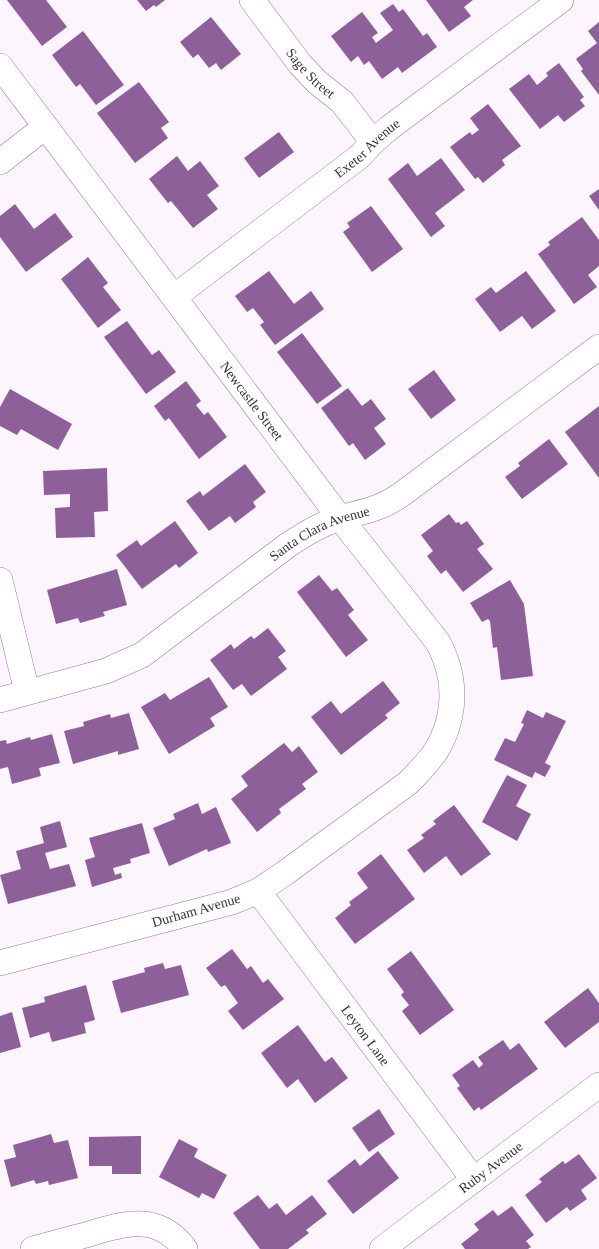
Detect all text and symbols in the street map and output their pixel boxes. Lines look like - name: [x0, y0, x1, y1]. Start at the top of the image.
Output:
- street label: Sage Street: [283, 46, 338, 101]
- street label: Exeter Avenue: [332, 116, 403, 181]
- street label: Newcastle Street: [217, 359, 286, 444]
- street label: Santa Clara Avenue: [267, 503, 371, 564]
- street label: Durham Avenue: [150, 891, 242, 930]
- street label: Leyton Lane: [338, 1002, 393, 1068]
- street label: Ruby Avenue: [456, 1139, 525, 1196]

